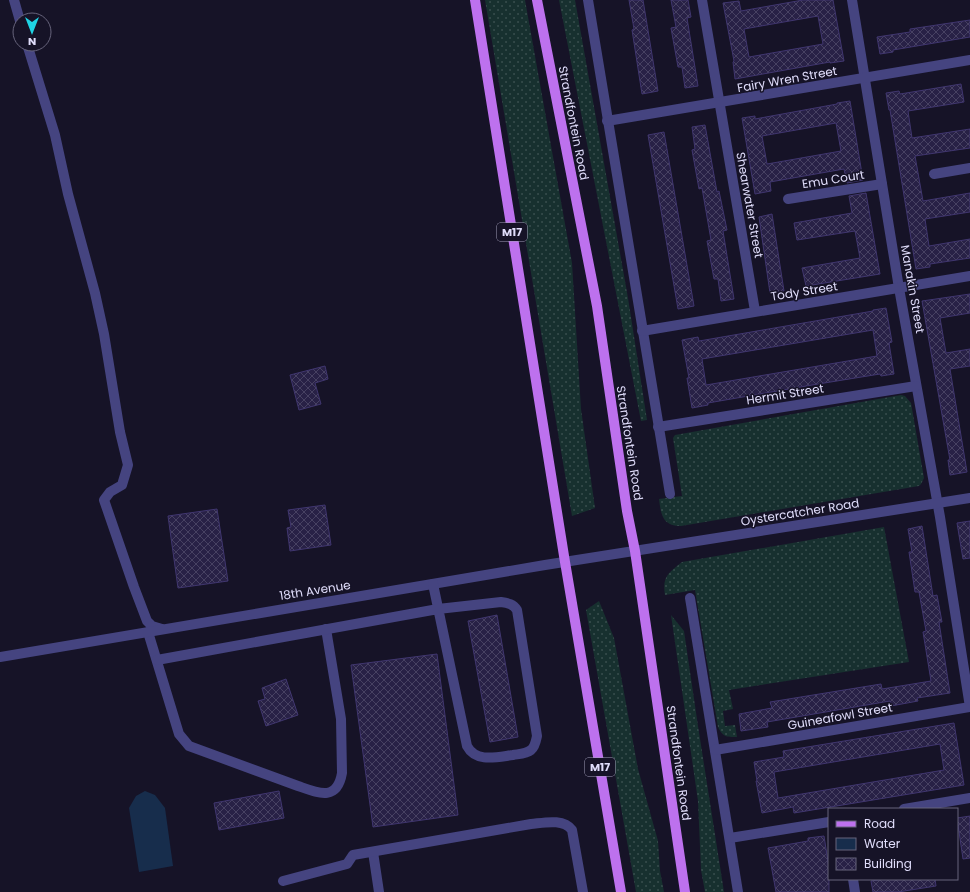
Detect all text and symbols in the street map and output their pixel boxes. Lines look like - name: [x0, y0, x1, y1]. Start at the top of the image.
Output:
- north arrow: [12, 12, 52, 52]
- text: N: [28, 34, 36, 50]
- street label: Fairy Wren Street: [736, 62, 838, 96]
- street label: Strandfontein Road: [555, 64, 593, 182]
- street label: Shearwater Street: [732, 151, 768, 259]
- street label: Emu Court: [801, 166, 865, 192]
- road number: M17: [497, 223, 527, 241]
- street label: Manakin Street: [897, 244, 929, 334]
- street label: Tody Street: [769, 277, 839, 305]
- street label: Hermit Street: [745, 379, 825, 409]
- street label: Strandfontein Road: [613, 384, 647, 502]
- street label: Oystercatcher Road: [740, 494, 860, 530]
- street label: 18th Avenue: [278, 576, 352, 604]
- street label: Guineafowl Street: [786, 698, 894, 734]
- street label: Strandfontein Road: [663, 704, 695, 822]
- road number: M17: [585, 758, 615, 776]
- legend: [828, 808, 958, 880]
- text: Road: [864, 815, 895, 832]
- text: Water: [864, 835, 901, 852]
- text: Building: [864, 855, 912, 872]

